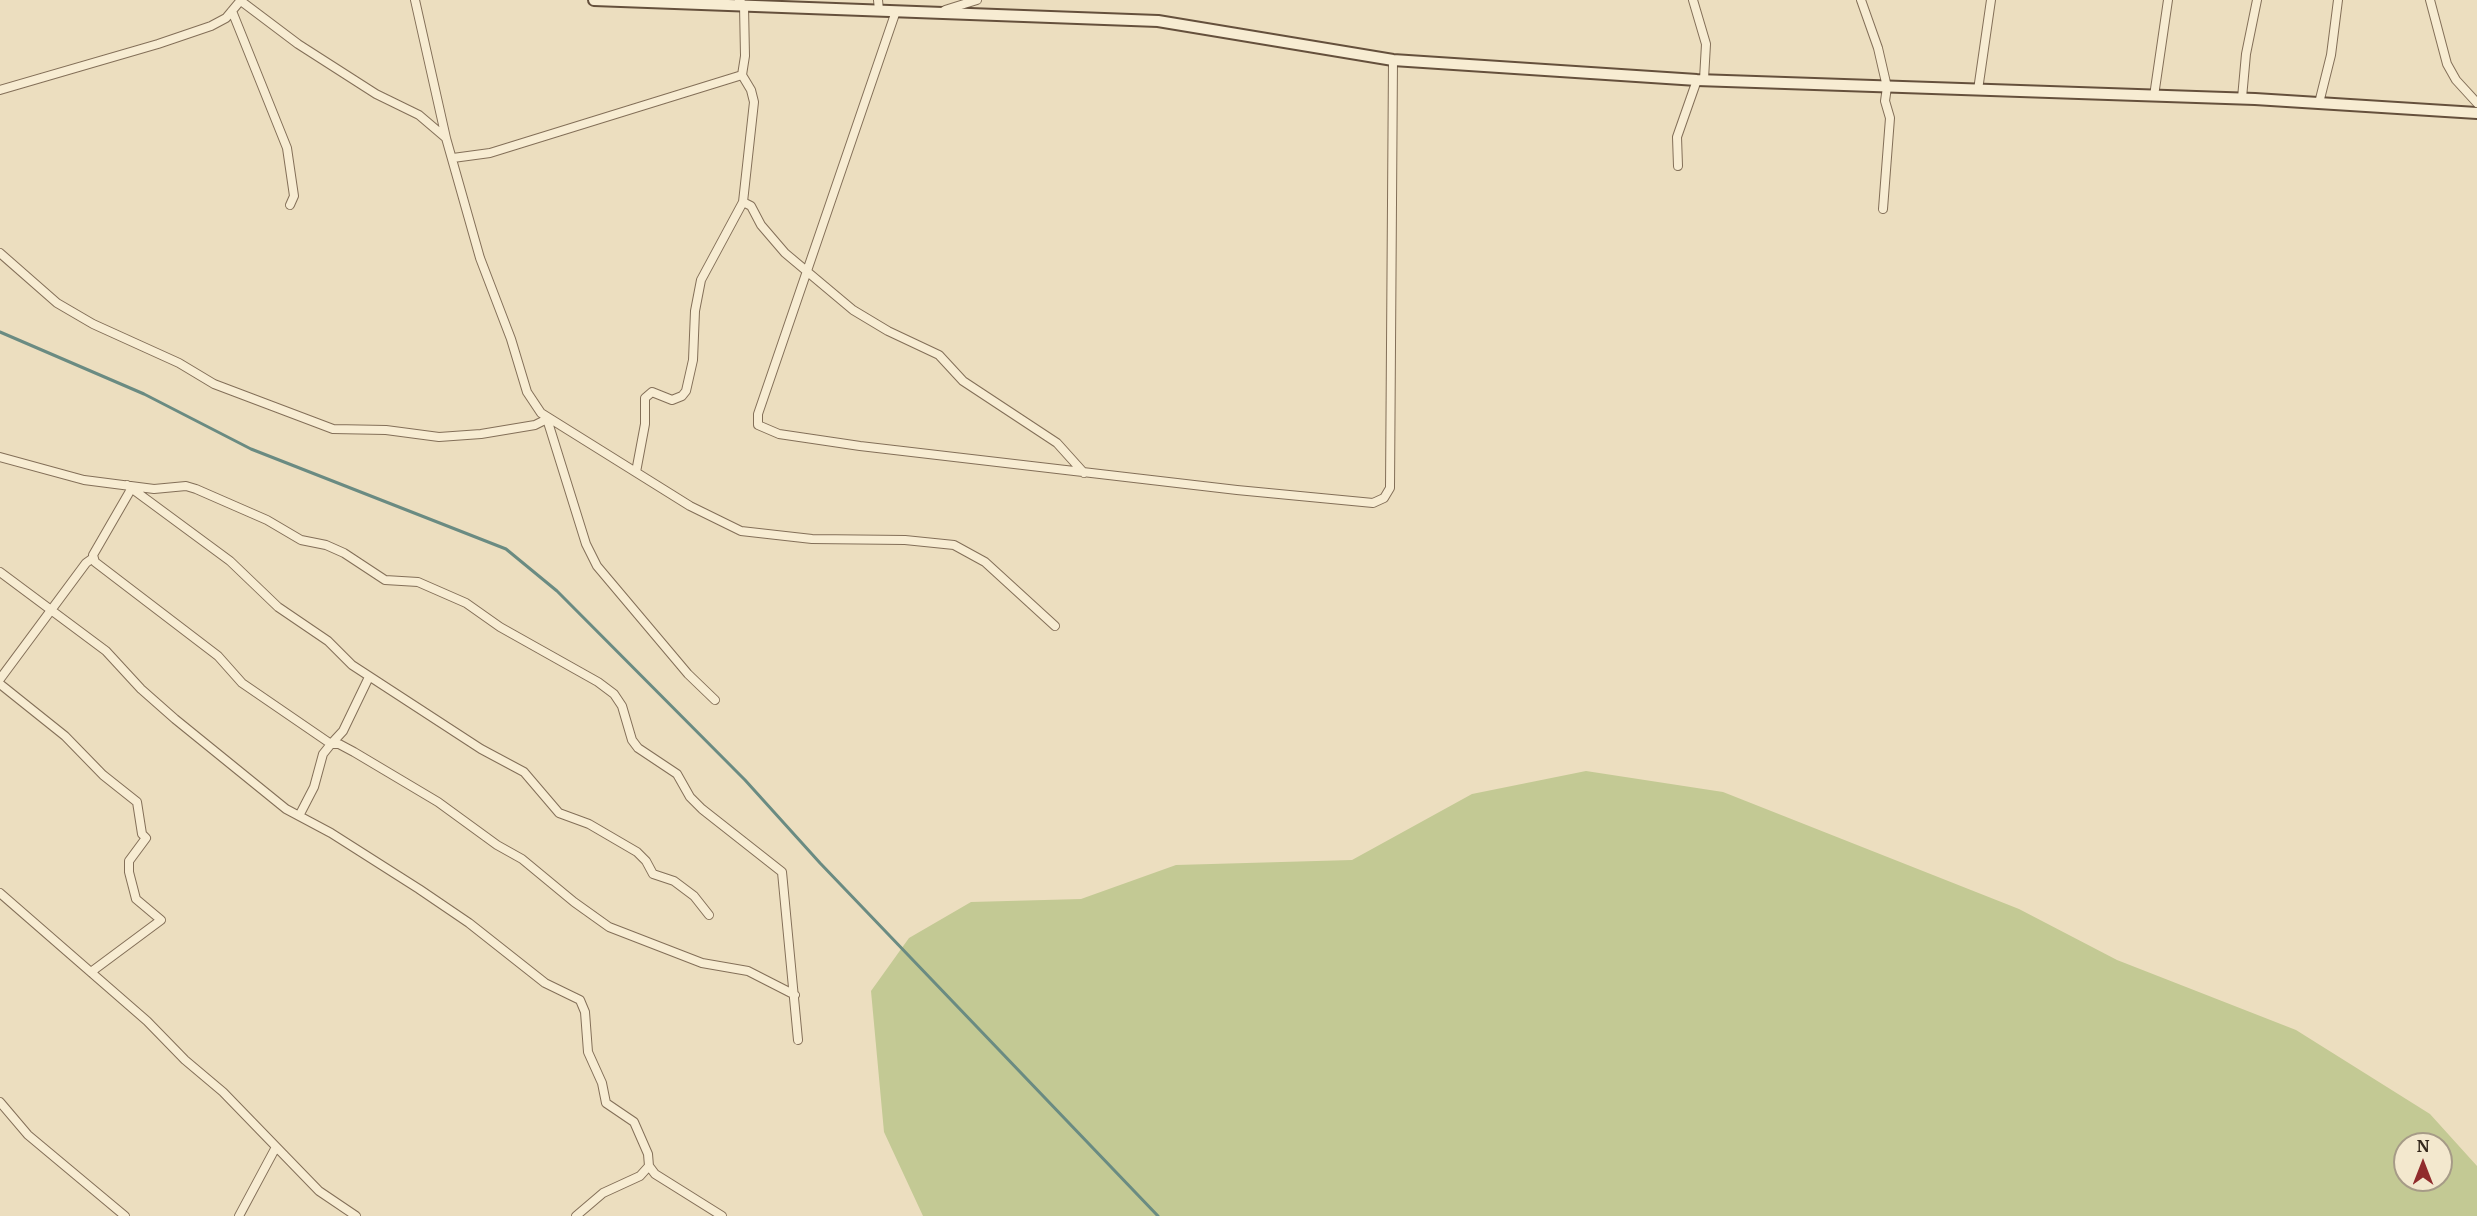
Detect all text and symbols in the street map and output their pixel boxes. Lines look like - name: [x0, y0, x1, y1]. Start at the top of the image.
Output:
- north arrow: [2393, 1132, 2453, 1192]
- text: N: [2417, 1136, 2429, 1156]

